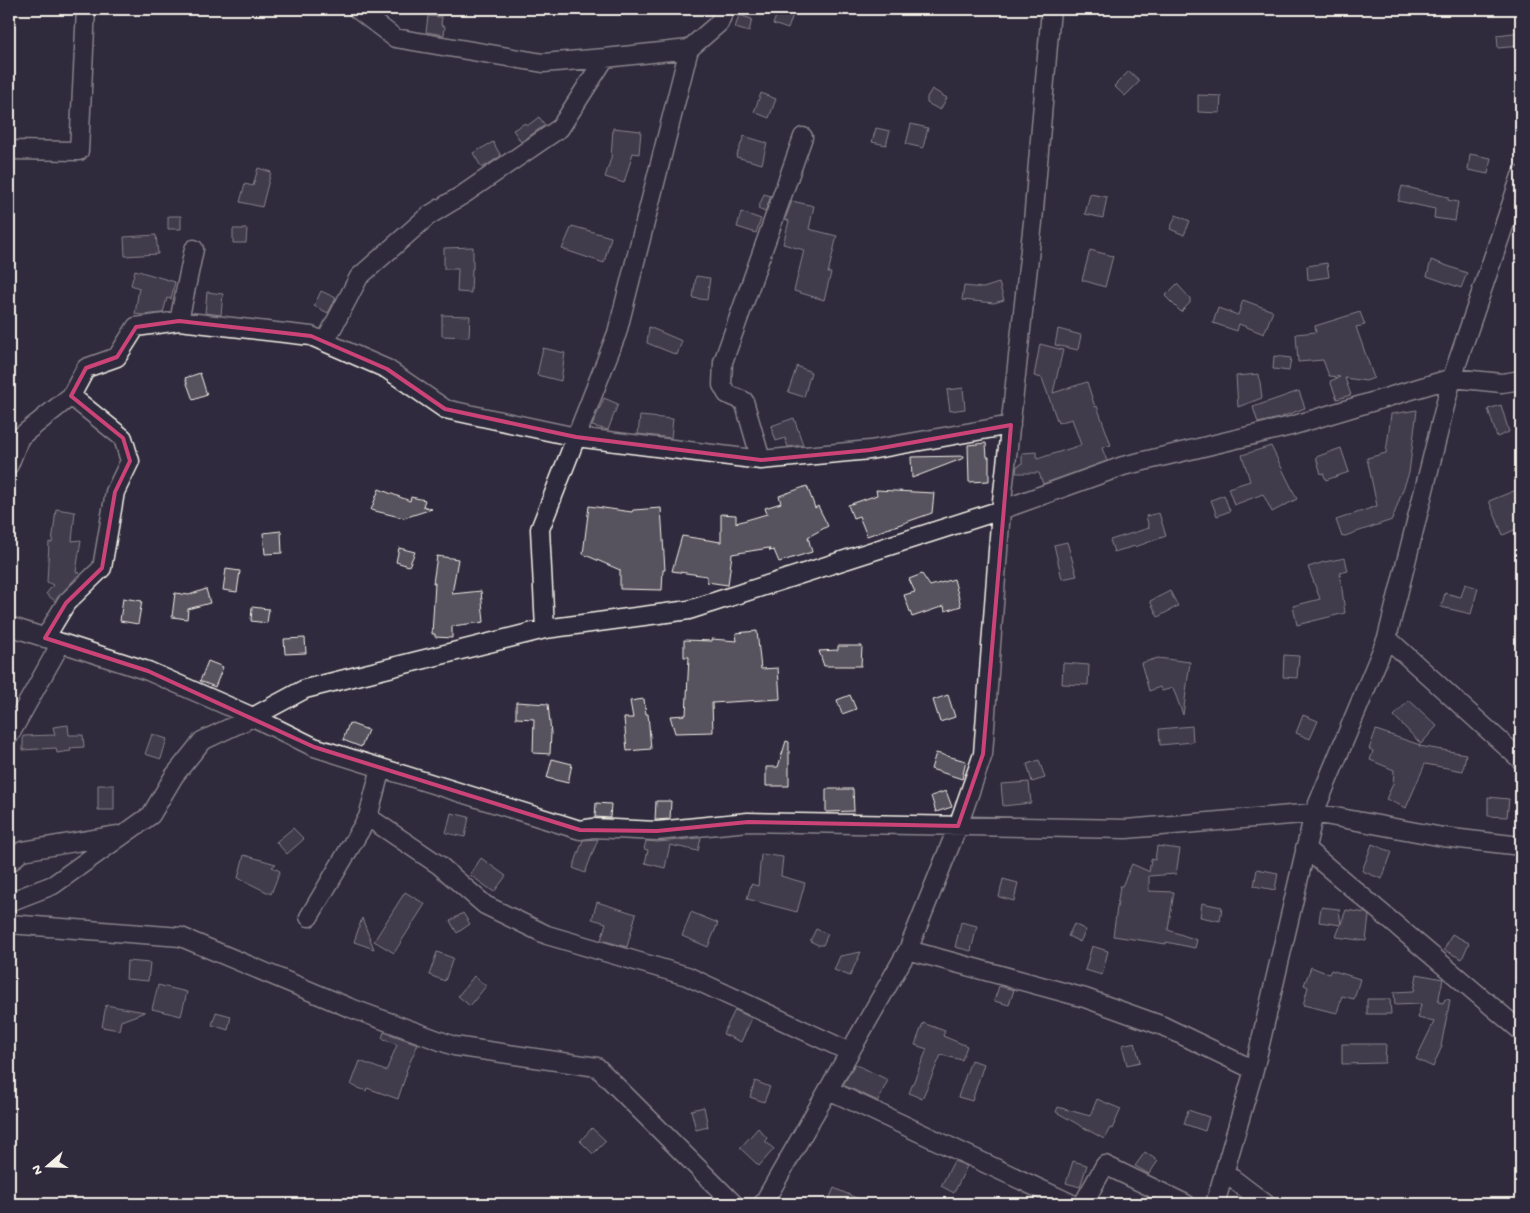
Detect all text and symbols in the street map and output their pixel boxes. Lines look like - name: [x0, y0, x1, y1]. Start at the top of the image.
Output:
- north arrow: [22, 1140, 72, 1190]
- text: N: [29, 1162, 48, 1177]

